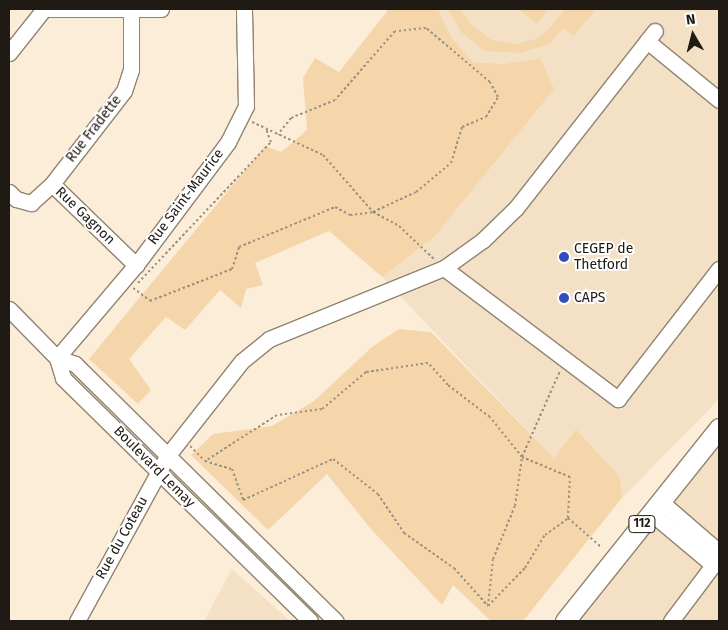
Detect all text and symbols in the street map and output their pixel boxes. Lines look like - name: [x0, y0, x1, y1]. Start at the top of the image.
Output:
- north arrow: [668, 10, 718, 60]
- text: N: [685, 11, 697, 29]
- street label: Rue Fradette: [63, 92, 125, 166]
- street label: Rue Saint-Maurice: [145, 146, 227, 248]
- street label: Rue Gagnon: [52, 184, 118, 248]
- place label: CEGEP de Thetford: [574, 241, 633, 274]
- marker: CEGEP de Thetford: [558, 251, 570, 263]
- place label: CAPS: [574, 290, 605, 306]
- marker: CAPS: [558, 292, 570, 304]
- street label: Boulevard Lemay: [110, 423, 198, 511]
- street label: Rue du Coteau: [92, 494, 152, 582]
- road number: 112: [628, 514, 656, 534]

